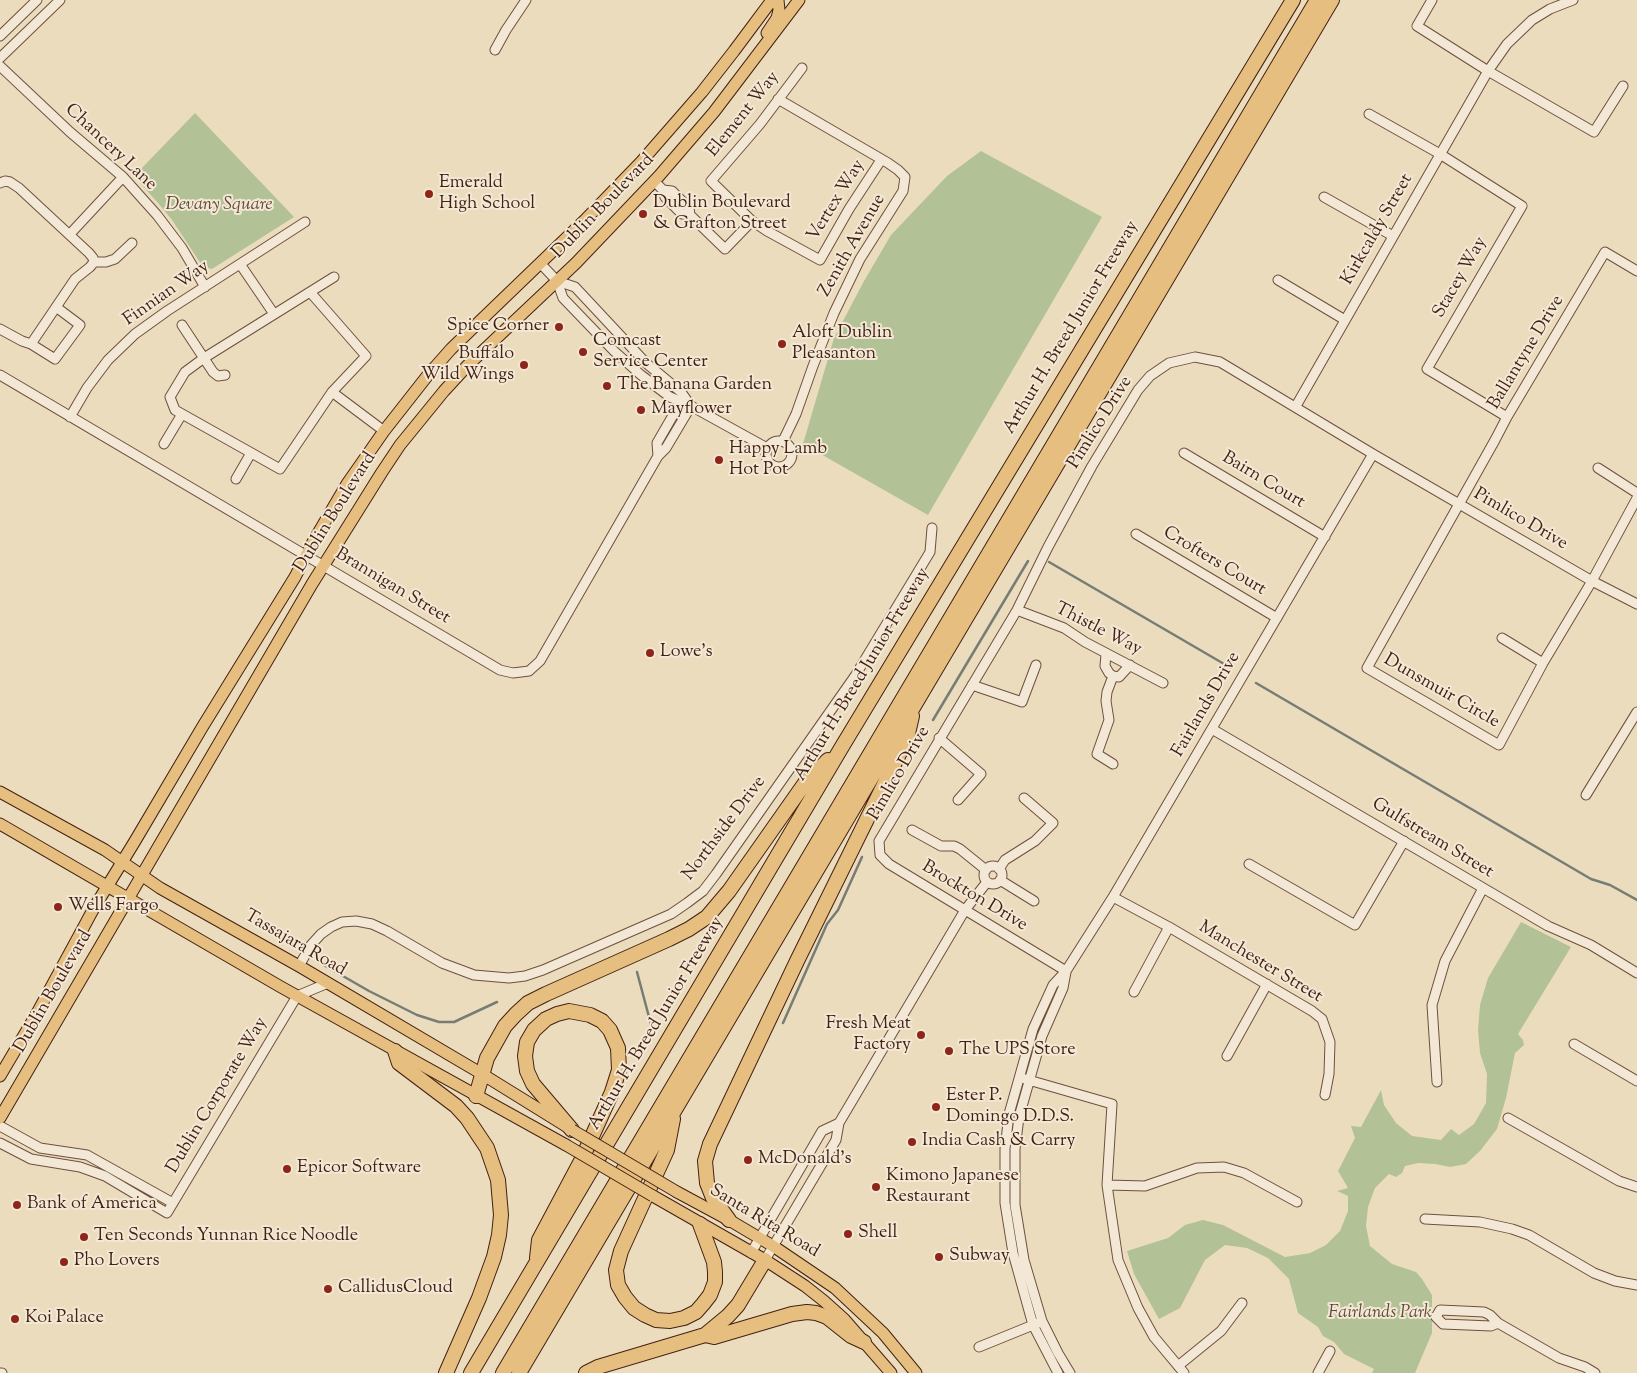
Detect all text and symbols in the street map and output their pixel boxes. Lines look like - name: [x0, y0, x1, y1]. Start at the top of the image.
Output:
- street label: Element Way: [703, 68, 785, 162]
- street label: Chancery Lane: [60, 100, 160, 196]
- street label: Dublin Boulevard: [548, 150, 660, 264]
- street label: Vertex Way: [803, 156, 871, 246]
- street label: Kirkcaldy Street: [1337, 171, 1419, 289]
- place label: Emerald High School: [439, 173, 535, 215]
- marker: Emerald High School: [423, 188, 435, 200]
- street label: Zenith Avenue: [815, 191, 891, 301]
- place label: Dublin Boulevard & Grafton Street: [653, 193, 791, 235]
- park label: Devany Square: [166, 195, 272, 217]
- marker: Dublin Boulevard & Grafton Street: [637, 208, 649, 220]
- street label: Arthur H. Breed Junior Freeway: [1000, 217, 1144, 439]
- street label: Stacey Way: [1429, 234, 1493, 322]
- street label: Finnian Way: [120, 256, 214, 332]
- street label: Ballantyne Drive: [1484, 292, 1570, 414]
- place label: Spice Corner: [447, 316, 549, 338]
- marker: Spice Corner: [553, 321, 565, 333]
- place label: Aloft Dublin Pleasanton: [792, 323, 892, 366]
- place label: Comcast Service Center: [593, 331, 708, 374]
- marker: Aloft Dublin Pleasanton: [776, 338, 788, 350]
- place label: Buffalo Wild Wings: [421, 344, 514, 386]
- marker: Comcast Service Center: [577, 346, 589, 358]
- marker: Buffalo Wild Wings: [518, 359, 530, 371]
- street label: Pimlico Drive: [1064, 373, 1138, 473]
- place label: The Banana Garden: [617, 375, 772, 397]
- marker: The Banana Garden: [601, 380, 613, 392]
- place label: Mayflower: [651, 399, 732, 421]
- marker: Mayflower: [635, 404, 647, 416]
- place label: Happy Lamb Hot Pot: [729, 439, 827, 482]
- street label: Bairn Court: [1218, 448, 1308, 514]
- street label: Dublin Boulevard: [290, 449, 382, 577]
- marker: Happy Lamb Hot Pot: [713, 454, 725, 466]
- street label: Pimlico Drive: [1469, 484, 1571, 556]
- street label: Crofters Court: [1159, 523, 1269, 601]
- street label: Brannigan Street: [330, 544, 454, 630]
- street label: Arthur H. Breed Junior Freeway: [791, 564, 935, 786]
- street label: Thistle Way: [1051, 599, 1145, 661]
- place label: Lowe's: [660, 642, 713, 664]
- marker: Lowe's: [644, 647, 656, 659]
- street label: Fairlands Drive: [1168, 649, 1246, 761]
- street label: Dunsmuir Circle: [1379, 650, 1503, 734]
- street label: Pimlico Drive: [864, 723, 936, 825]
- street label: Northside Drive: [679, 773, 771, 885]
- street label: Gulfstream Street: [1367, 794, 1497, 884]
- street label: Brockton Drive: [917, 857, 1031, 937]
- place label: Wells Fargo: [68, 896, 159, 918]
- marker: Wells Fargo: [52, 901, 64, 913]
- street label: Tassajara Road: [240, 906, 350, 982]
- street label: Arthur H. Breed Junior Freeway: [585, 913, 729, 1135]
- street label: Manchester Street: [1194, 917, 1326, 1009]
- street label: Dublin Boulevard: [10, 927, 98, 1057]
- street label: Dublin Corporate Way: [163, 1014, 273, 1178]
- place label: Fresh Meat Factory: [826, 1014, 911, 1056]
- marker: Fresh Meat Factory: [915, 1029, 927, 1041]
- place label: The UPS Store: [959, 1040, 1076, 1062]
- marker: The UPS Store: [943, 1045, 955, 1057]
- place label: Ester P. Domingo D.D.S.: [946, 1086, 1074, 1128]
- marker: Ester P. Domingo D.D.S.: [930, 1101, 942, 1113]
- place label: India Cash & Carry: [922, 1131, 1075, 1153]
- marker: India Cash & Carry: [906, 1136, 918, 1148]
- place label: McDonald's: [758, 1149, 852, 1171]
- marker: McDonald's: [742, 1154, 754, 1166]
- place label: Epicor Software: [297, 1158, 421, 1180]
- marker: Epicor Software: [281, 1163, 293, 1175]
- place label: Kimono Japanese Restaurant: [886, 1166, 1019, 1208]
- street label: Santa Rita Road: [705, 1181, 823, 1263]
- marker: Kimono Japanese Restaurant: [870, 1181, 882, 1193]
- place label: Bank of America: [27, 1194, 157, 1216]
- marker: Bank of America: [11, 1199, 23, 1211]
- place label: Shell: [858, 1223, 897, 1245]
- place label: Ten Seconds Yunnan Rice Noodle: [94, 1226, 358, 1248]
- marker: Shell: [842, 1228, 854, 1240]
- marker: Ten Seconds Yunnan Rice Noodle: [78, 1231, 90, 1243]
- place label: Subway: [949, 1246, 1010, 1268]
- place label: Pho Lovers: [74, 1251, 159, 1273]
- marker: Subway: [933, 1251, 945, 1263]
- marker: Pho Lovers: [58, 1256, 70, 1268]
- place label: CallidusCloud: [338, 1278, 453, 1300]
- marker: CallidusCloud: [322, 1283, 334, 1295]
- park label: Fairlands Park: [1328, 1303, 1432, 1325]
- place label: Koi Palace: [25, 1308, 104, 1330]
- marker: Koi Palace: [9, 1313, 21, 1325]

